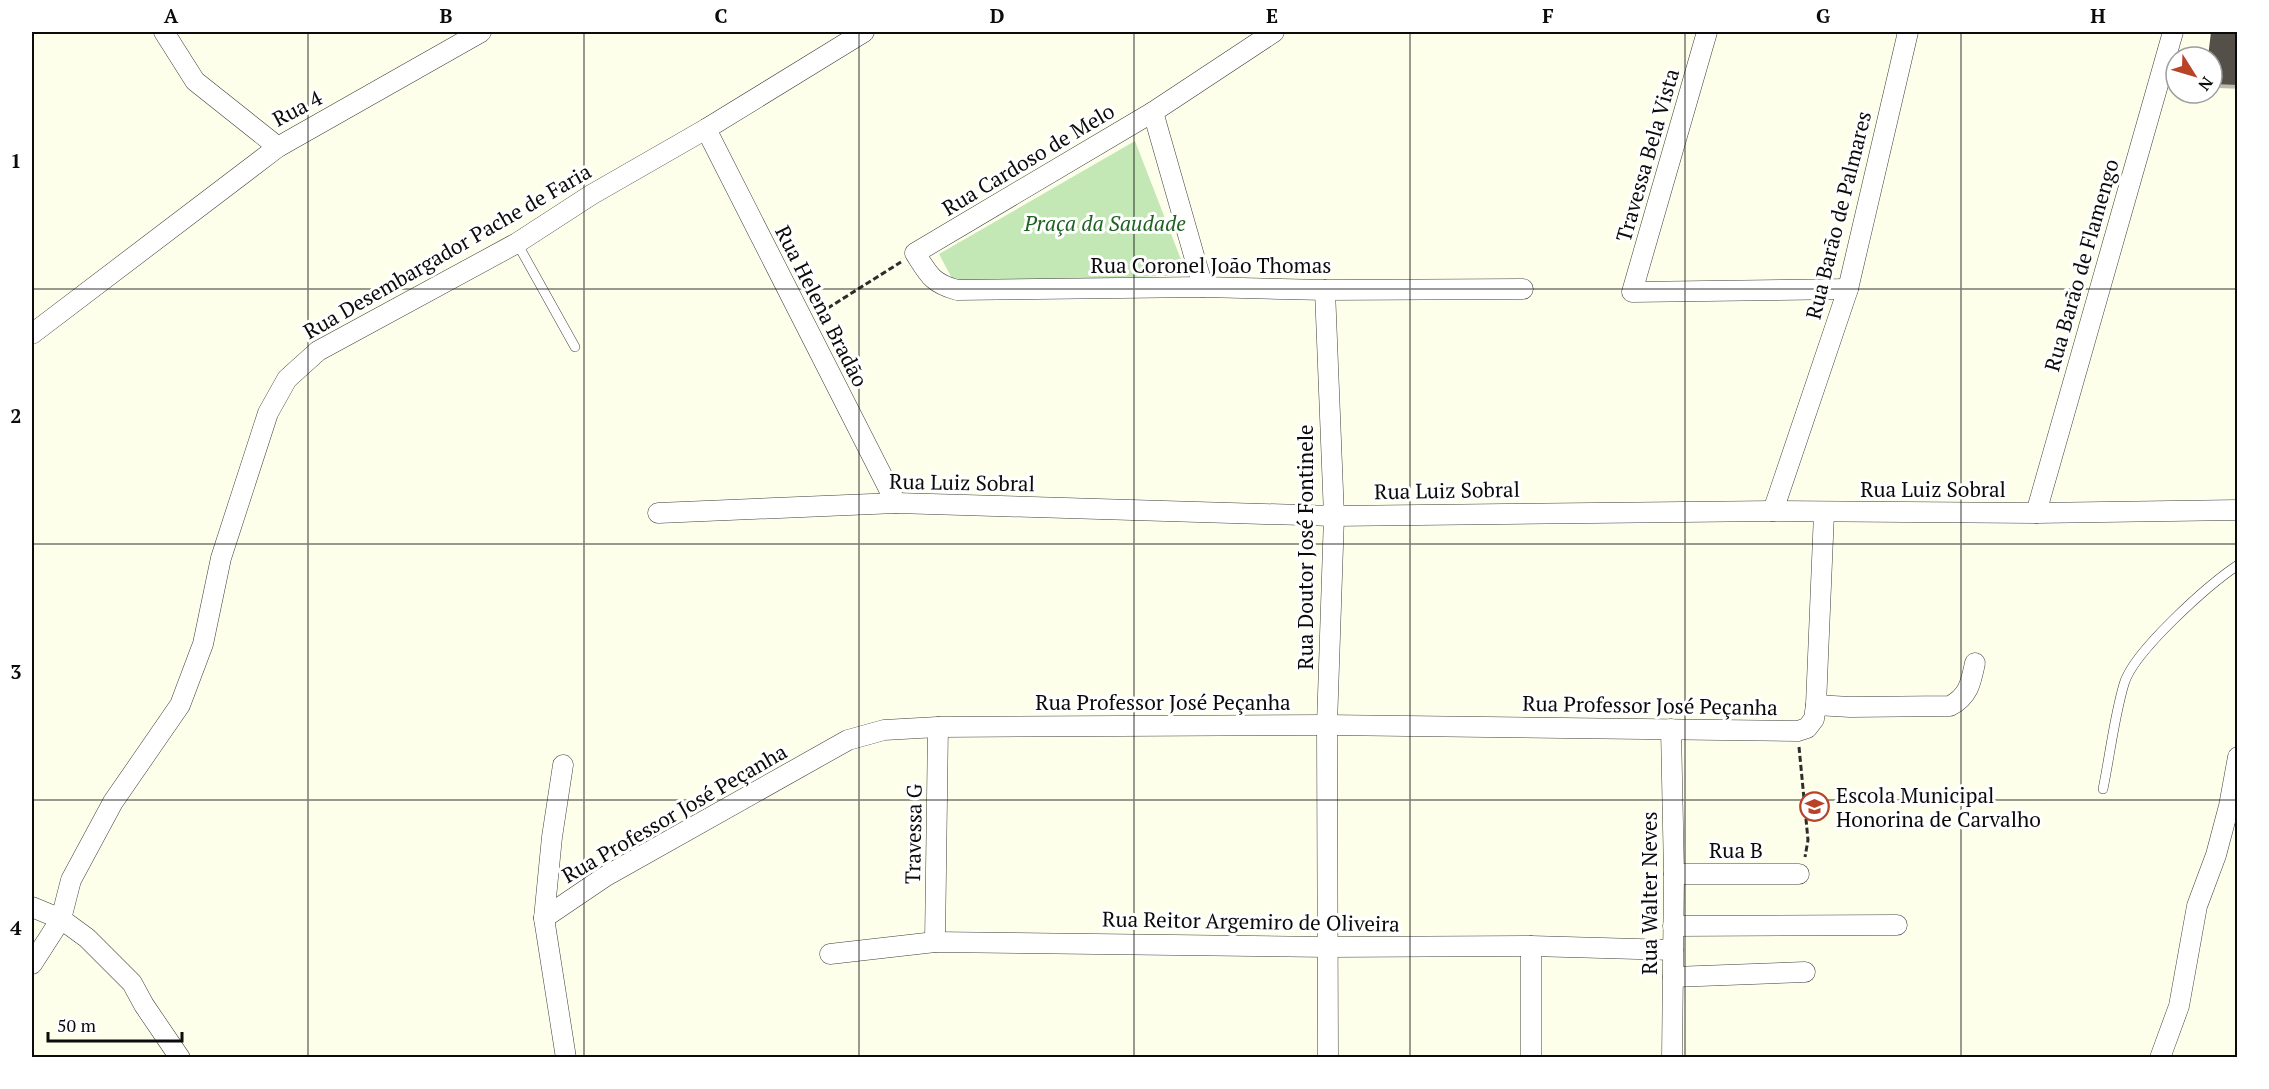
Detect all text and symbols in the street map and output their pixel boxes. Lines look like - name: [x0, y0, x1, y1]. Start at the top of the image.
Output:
- text: A: [164, 2, 179, 29]
- text: B: [440, 2, 453, 29]
- text: C: [714, 2, 728, 29]
- text: D: [990, 2, 1004, 29]
- text: E: [1266, 2, 1278, 29]
- text: F: [1542, 2, 1554, 29]
- text: G: [1816, 2, 1830, 29]
- text: H: [2090, 2, 2106, 29]
- north arrow: [2164, 45, 2224, 105]
- street label: Travessa Bela Vista: [1609, 65, 1685, 245]
- text: N: [2194, 73, 2218, 95]
- street label: Rua 4: [267, 83, 327, 133]
- street label: Rua Cardoso de Melo: [937, 96, 1119, 222]
- street label: Rua Barão de Palmares: [1799, 108, 1877, 322]
- text: 1: [10, 147, 22, 174]
- street label: Rua Barão de Flamengo: [2037, 156, 2125, 374]
- street label: Rua Desembargador Pache de Faria: [298, 157, 596, 345]
- park label: Praça da Saudade: [1023, 209, 1186, 237]
- street label: Rua Helena Bradão: [769, 221, 875, 391]
- street label: Rua Coronel João Thomas: [1091, 251, 1331, 279]
- text: 2: [10, 402, 22, 429]
- street label: Rua Doutor José Fontinele: [1291, 424, 1319, 670]
- street label: Rua Luiz Sobral: [889, 467, 1035, 497]
- street label: Rua Luiz Sobral: [1374, 475, 1520, 505]
- street label: Rua Luiz Sobral: [1860, 475, 2006, 503]
- text: 3: [10, 658, 22, 685]
- street label: Rua Professor José Peçanha: [1035, 688, 1291, 716]
- street label: Rua Professor José Peçanha: [1522, 689, 1778, 721]
- street label: Rua Professor José Peçanha: [556, 737, 792, 889]
- place label: Escola Municipal Honorina de Carvalho: [1836, 781, 2041, 833]
- street label: Travessa G: [898, 783, 928, 884]
- school or university icon: Escola Municipal Honorina de Carvalho: [1799, 791, 1831, 823]
- street label: Rua Walter Neves: [1635, 811, 1663, 975]
- street label: Rua B: [1709, 836, 1763, 864]
- street label: Rua Reitor Argemiro de Oliveira: [1102, 904, 1400, 938]
- text: 4: [10, 914, 22, 941]
- scale bar: [48, 1005, 182, 1043]
- text: 50 m: [57, 1013, 97, 1037]

